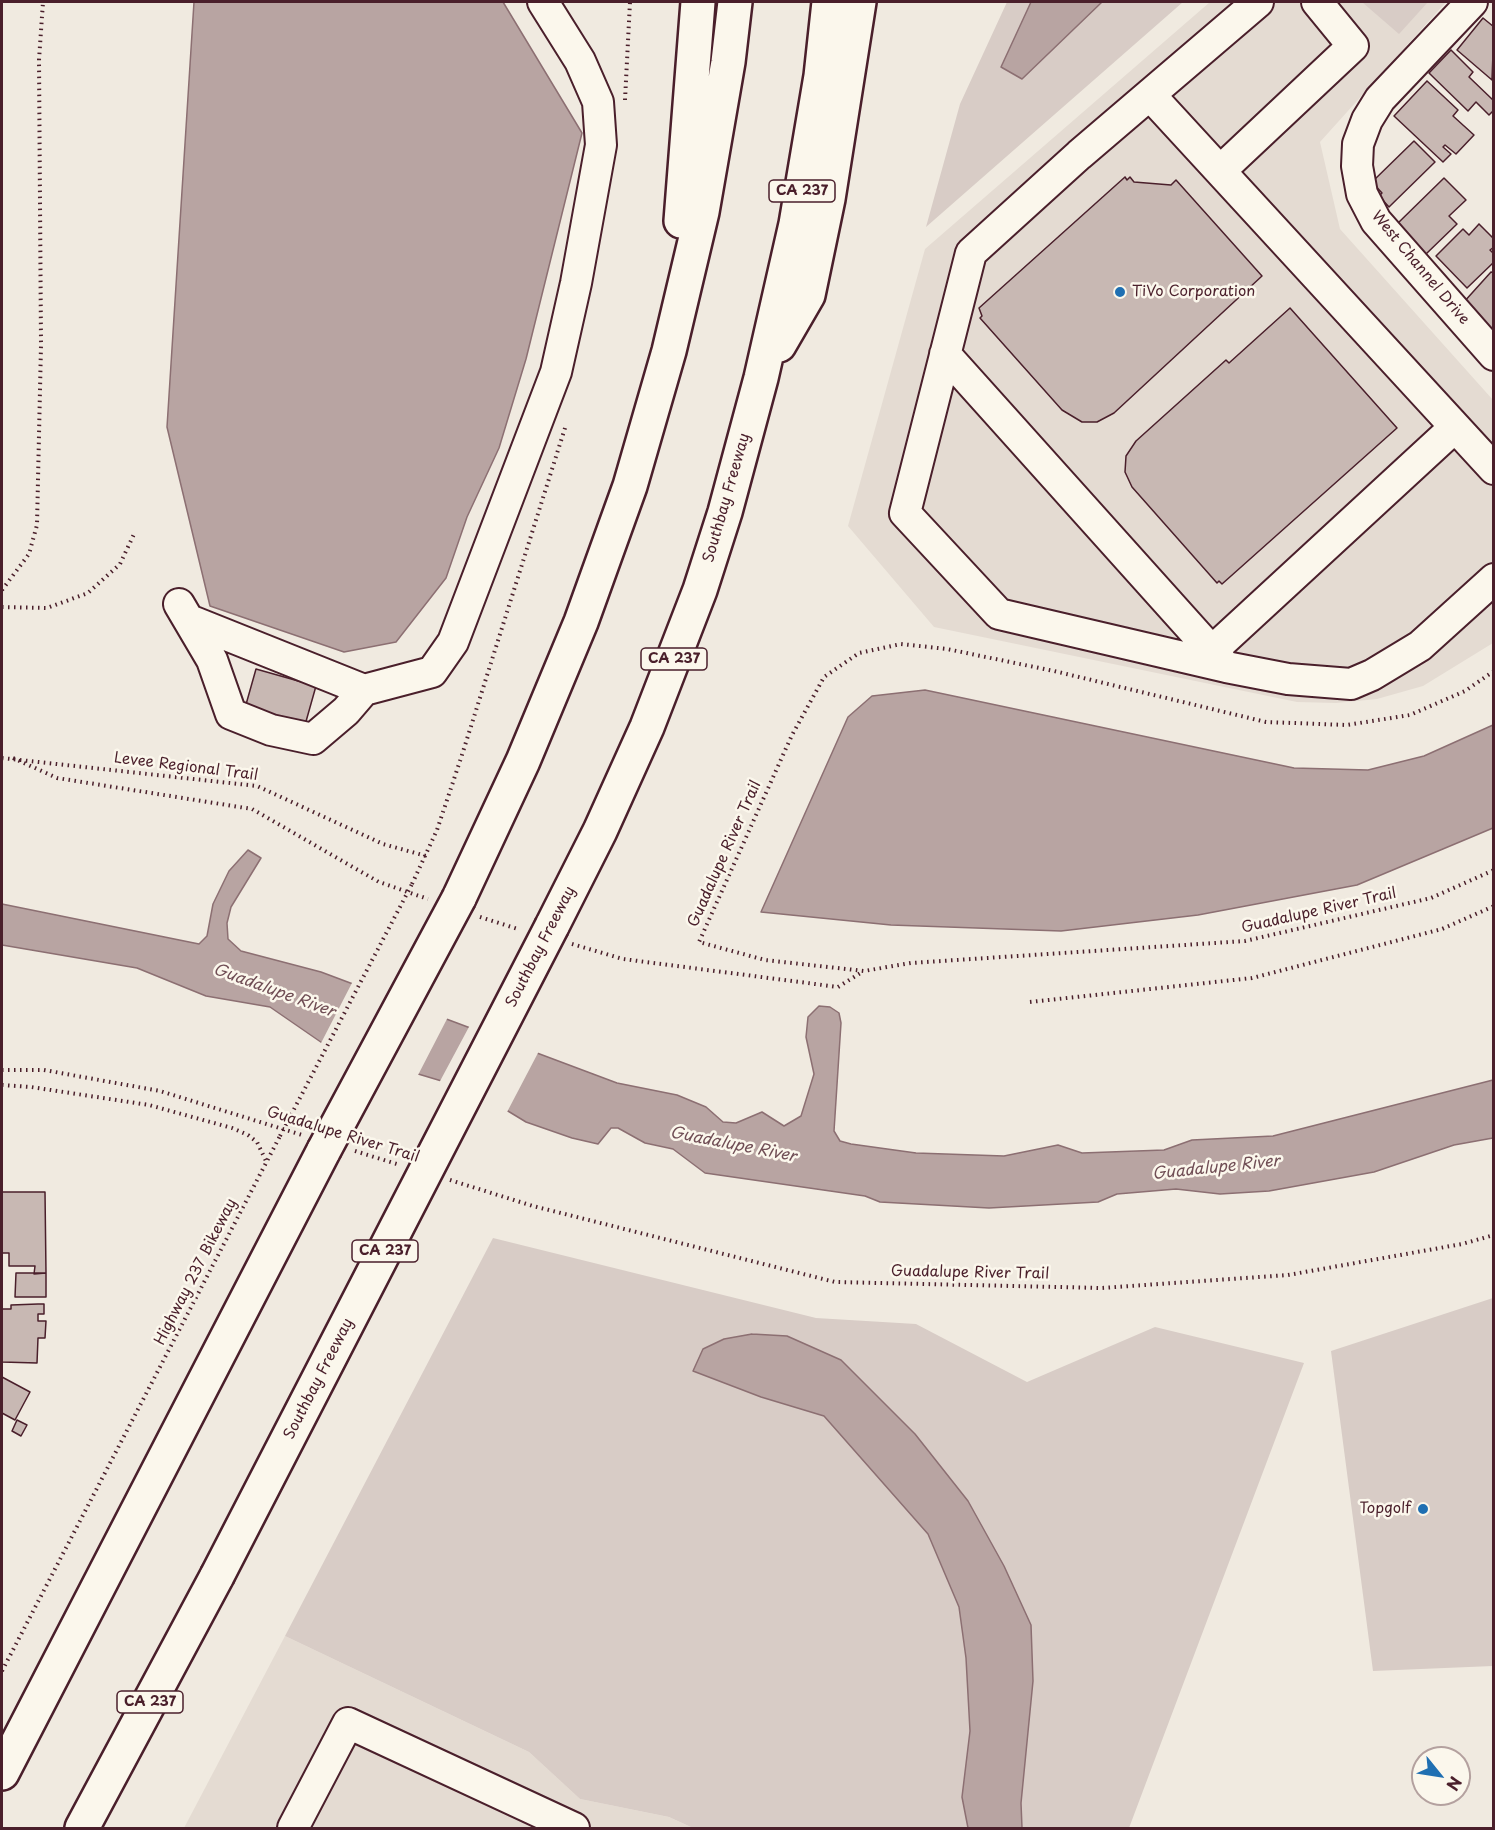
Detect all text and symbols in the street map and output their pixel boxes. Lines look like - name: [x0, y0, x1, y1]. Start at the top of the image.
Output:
- road number: CA 237: [769, 180, 835, 202]
- street label: West Channel Drive: [1367, 207, 1473, 329]
- place label: TiVo Corporation: [1132, 283, 1255, 301]
- marker: TiVo Corporation: [1113, 285, 1127, 299]
- street label: Southbay Freeway: [700, 431, 754, 565]
- road number: CA 237: [641, 648, 707, 670]
- street label: Levee Regional Trail: [113, 749, 259, 785]
- street label: Guadalupe River Trail: [685, 778, 765, 930]
- street label: Southbay Freeway: [503, 883, 579, 1011]
- street label: Guadalupe River Trail: [1240, 884, 1398, 938]
- water label: Guadalupe River: [211, 960, 337, 1022]
- street label: Guadalupe River Trail: [265, 1103, 421, 1167]
- water label: Guadalupe River: [668, 1123, 798, 1167]
- water label: Guadalupe River: [1151, 1152, 1281, 1184]
- street label: Highway 237 Bikeway: [151, 1196, 241, 1348]
- road number: CA 237: [352, 1240, 418, 1262]
- street label: Guadalupe River Trail: [891, 1263, 1049, 1283]
- street label: Southbay Freeway: [281, 1315, 357, 1443]
- place label: Topgolf: [1360, 1500, 1411, 1518]
- marker: Topgolf: [1416, 1502, 1430, 1516]
- road number: CA 237: [117, 1691, 183, 1713]
- north arrow: [1411, 1746, 1471, 1806]
- text: N: [1441, 1773, 1468, 1795]

